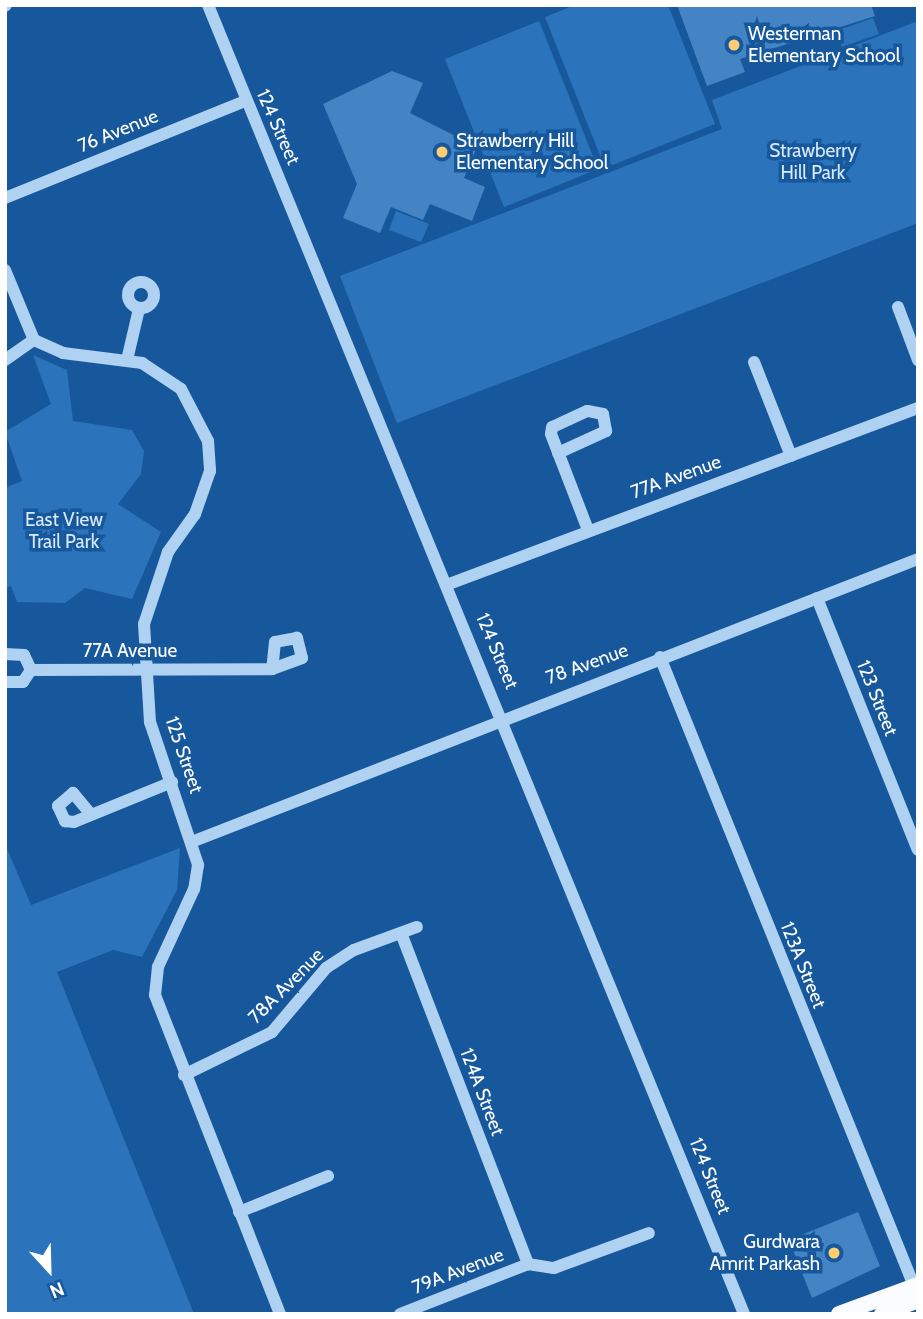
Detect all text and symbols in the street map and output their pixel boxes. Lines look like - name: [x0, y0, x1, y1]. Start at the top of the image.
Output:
- place label: Westerman Elementary School: [748, 23, 900, 67]
- marker: Westerman Elementary School: [726, 37, 742, 53]
- street label: 124 Street: [251, 86, 305, 168]
- street label: 76 Avenue: [75, 105, 161, 157]
- place label: Strawberry Hill Elementary School: [456, 130, 608, 174]
- park label: Strawberry Hill Park: [769, 140, 857, 184]
- marker: Strawberry Hill Elementary School: [434, 144, 450, 160]
- street label: 77A Avenue: [628, 450, 724, 504]
- park label: East View Trail Park: [25, 509, 103, 553]
- street label: 124 Street: [471, 610, 523, 692]
- street label: 78 Avenue: [543, 639, 631, 689]
- street label: 77A Avenue: [83, 640, 177, 662]
- street label: 123 Street: [852, 657, 902, 739]
- street label: 125 Street: [160, 714, 208, 796]
- street label: 123A Street: [775, 918, 831, 1012]
- street label: 78A Avenue: [244, 944, 328, 1028]
- street label: 124A Street: [455, 1045, 509, 1139]
- street label: 124 Street: [684, 1135, 736, 1217]
- place label: Gurdwara Amrit Parkash: [709, 1231, 820, 1275]
- north arrow: [14, 1235, 84, 1305]
- street label: 79A Avenue: [409, 1243, 507, 1299]
- marker: Gurdwara Amrit Parkash: [826, 1245, 842, 1261]
- text: N: [47, 1277, 68, 1303]

